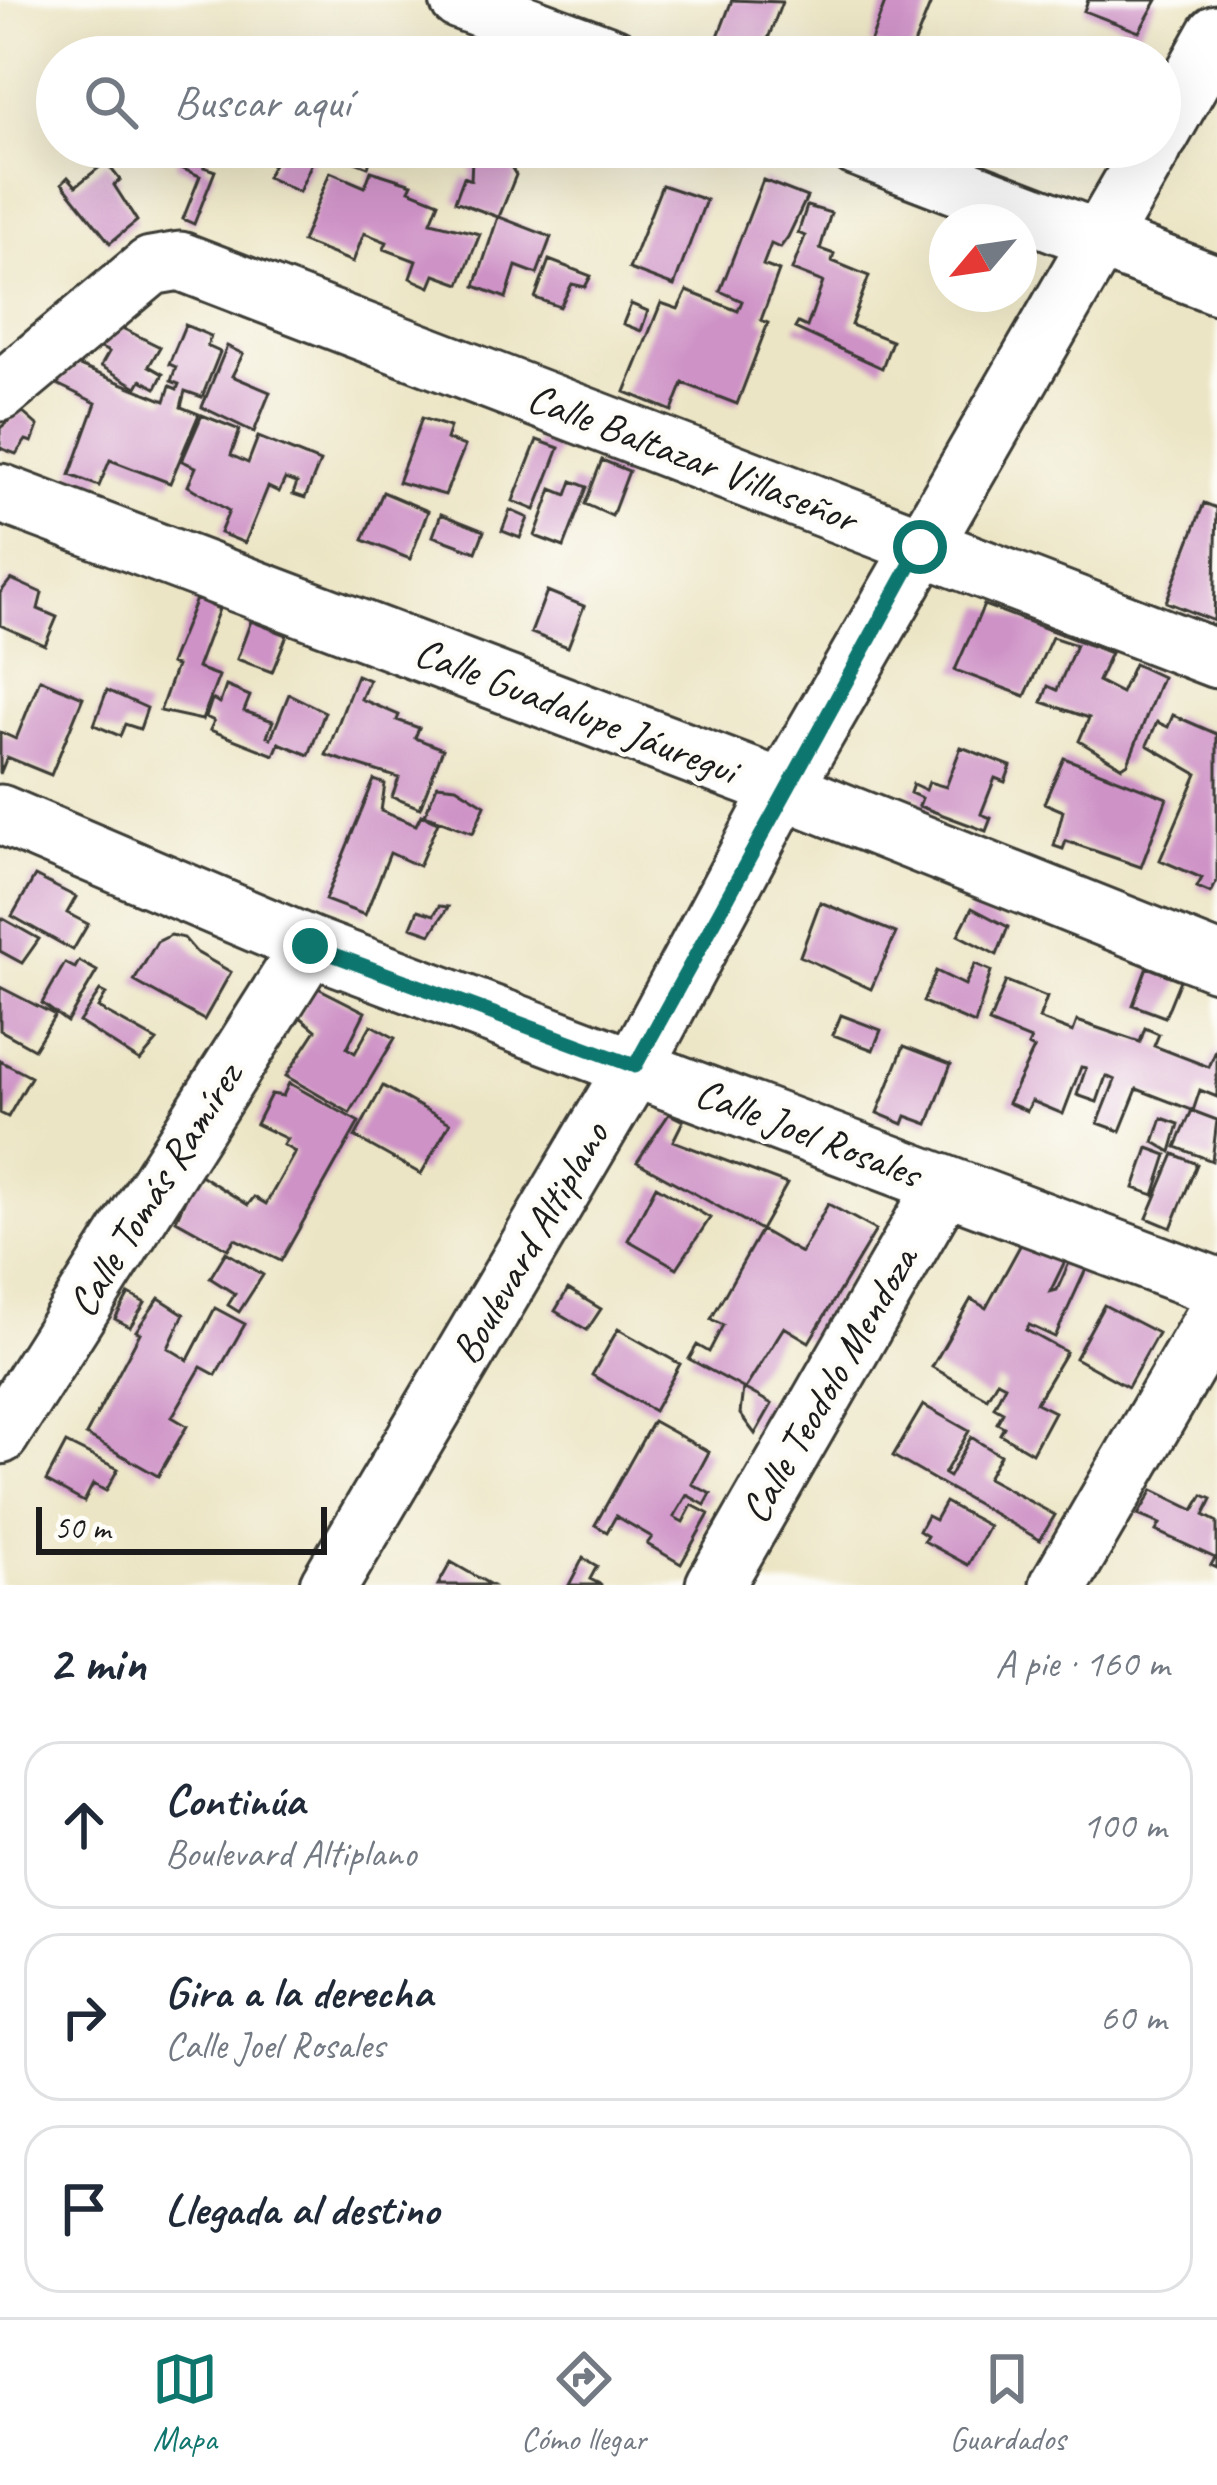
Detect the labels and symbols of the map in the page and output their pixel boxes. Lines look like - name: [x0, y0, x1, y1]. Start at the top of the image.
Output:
- north arrow: [929, 204, 1037, 312]
- street label: Calle Baltazar Villaseñor: [520, 371, 867, 546]
- route start: [893, 520, 947, 574]
- street label: Calle Guadalupe Jáuregui: [408, 625, 749, 799]
- route end: [283, 919, 337, 973]
- street label: Calle Tomás Ramírez: [56, 1050, 256, 1327]
- street label: Calle Joel Rosales: [688, 1066, 931, 1201]
- street label: Boulevard Altiplano: [439, 1111, 622, 1373]
- street label: Calle Teodolo Mendoza: [729, 1234, 931, 1532]
- scale bar: [36, 1501, 327, 1554]

